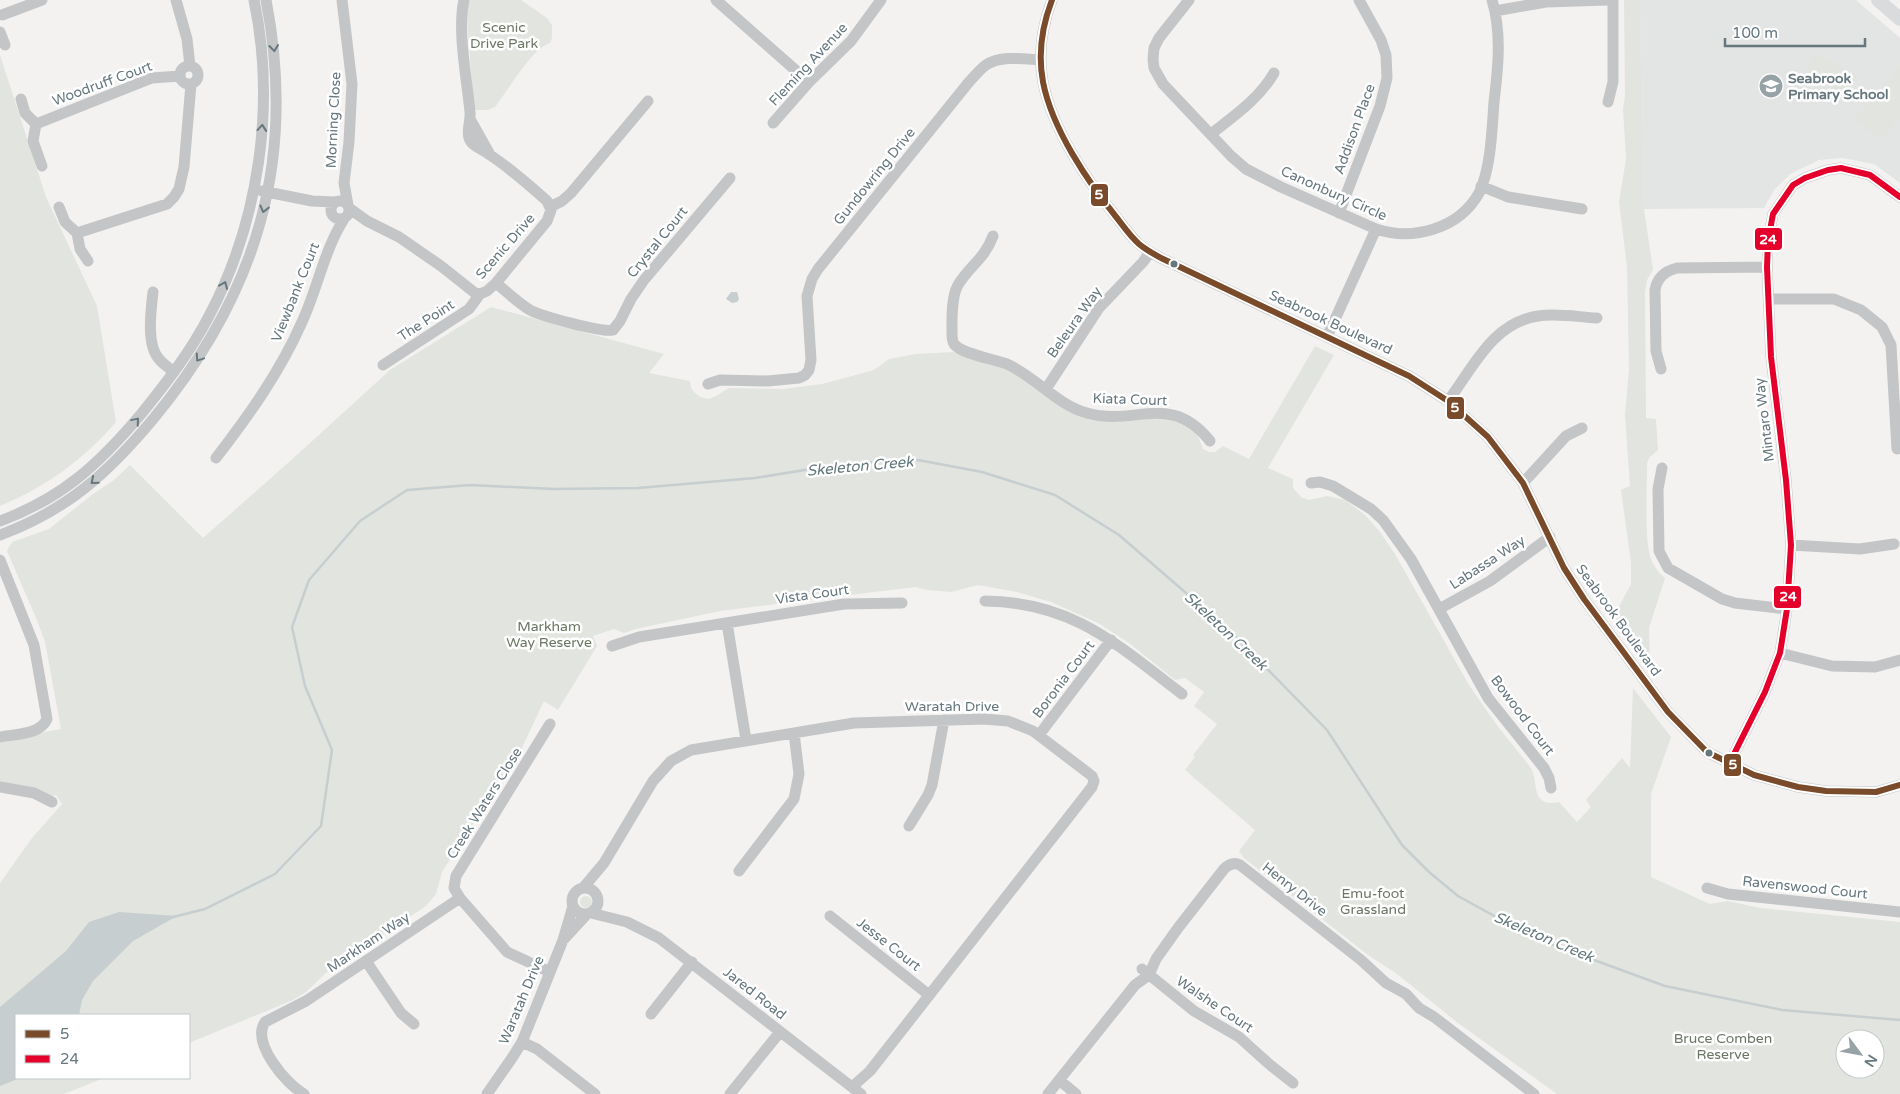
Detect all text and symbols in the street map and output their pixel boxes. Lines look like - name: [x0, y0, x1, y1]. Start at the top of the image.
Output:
- scale bar: [1725, 15, 1865, 47]
- park label: Scenic Drive Park: [470, 19, 538, 52]
- street label: Fleming Avenue: [766, 19, 851, 109]
- text: 100 m: [1732, 24, 1778, 42]
- one-way arrow: [268, 44, 278, 52]
- street label: Woodruff Court: [50, 57, 155, 109]
- place label: Seabrook Primary School: [1788, 70, 1889, 103]
- street label: Morning Close: [322, 71, 345, 169]
- school or university icon: Seabrook Primary School: [1758, 73, 1784, 99]
- street label: Addison Place: [1330, 82, 1379, 177]
- one-way arrow: [256, 123, 267, 131]
- street label: Gundowring Drive: [830, 124, 919, 228]
- street label: Canonbury Circle: [1278, 162, 1390, 224]
- line badge: 5: [1090, 183, 1109, 207]
- text: 5: [1095, 186, 1104, 203]
- street label: Crystal Court: [623, 203, 692, 281]
- one-way arrow: [259, 205, 270, 214]
- street label: Scenic Drive: [472, 210, 539, 283]
- line badge: 24: [1754, 227, 1783, 251]
- text: 24: [1759, 231, 1777, 248]
- street label: Viewbank Court: [268, 239, 323, 344]
- unlabelled marker: [1169, 259, 1179, 269]
- one-way arrow: [217, 281, 228, 290]
- street label: Beleura Way: [1044, 283, 1106, 361]
- street label: Seabrook Boulevard: [1267, 286, 1395, 358]
- street label: The Point: [395, 296, 458, 345]
- one-way arrow: [196, 352, 205, 361]
- street label: Mintaro Way: [1751, 376, 1778, 463]
- street label: Kiata Court: [1092, 390, 1168, 409]
- line badge: 5: [1446, 396, 1465, 420]
- text: 5: [1451, 399, 1460, 416]
- one-way arrow: [130, 417, 139, 426]
- water label: Skeleton Creek: [806, 452, 916, 480]
- one-way arrow: [91, 475, 100, 484]
- street label: Labassa Way: [1446, 531, 1529, 593]
- street label: Seabrook Boulevard: [1572, 561, 1665, 679]
- street label: Vista Court: [774, 581, 850, 608]
- line badge: 24: [1773, 585, 1802, 609]
- water label: Skeleton Creek: [1181, 588, 1272, 675]
- text: 24: [1779, 588, 1797, 605]
- park label: Markham Way Reserve: [506, 618, 592, 651]
- street label: Boronia Court: [1029, 637, 1098, 721]
- street label: Bowood Court: [1487, 672, 1559, 759]
- street label: Waratah Drive: [905, 698, 999, 715]
- street label: Creek Waters Close: [443, 744, 526, 862]
- unlabelled marker: [1704, 748, 1714, 758]
- line badge: 5: [1723, 753, 1742, 777]
- text: 5: [1729, 756, 1738, 773]
- street label: Henry Drive: [1259, 859, 1331, 920]
- street label: Ravenswood Court: [1741, 872, 1869, 903]
- park label: Emu-foot Grassland: [1340, 885, 1406, 918]
- street label: Markham Way: [324, 908, 413, 976]
- water label: Skeleton Creek: [1491, 908, 1598, 967]
- street label: Jesse Court: [853, 914, 925, 975]
- street label: Waratah Drive: [495, 953, 548, 1047]
- street label: Jared Road: [720, 964, 790, 1023]
- street label: Walshe Court: [1173, 972, 1257, 1037]
- legend: [15, 1014, 190, 1079]
- text: 5: [60, 1025, 69, 1043]
- north arrow: [1835, 1029, 1885, 1079]
- park label: Bruce Comben Reserve: [1674, 1030, 1772, 1063]
- text: 24: [60, 1050, 79, 1068]
- text: N: [1860, 1051, 1881, 1070]

